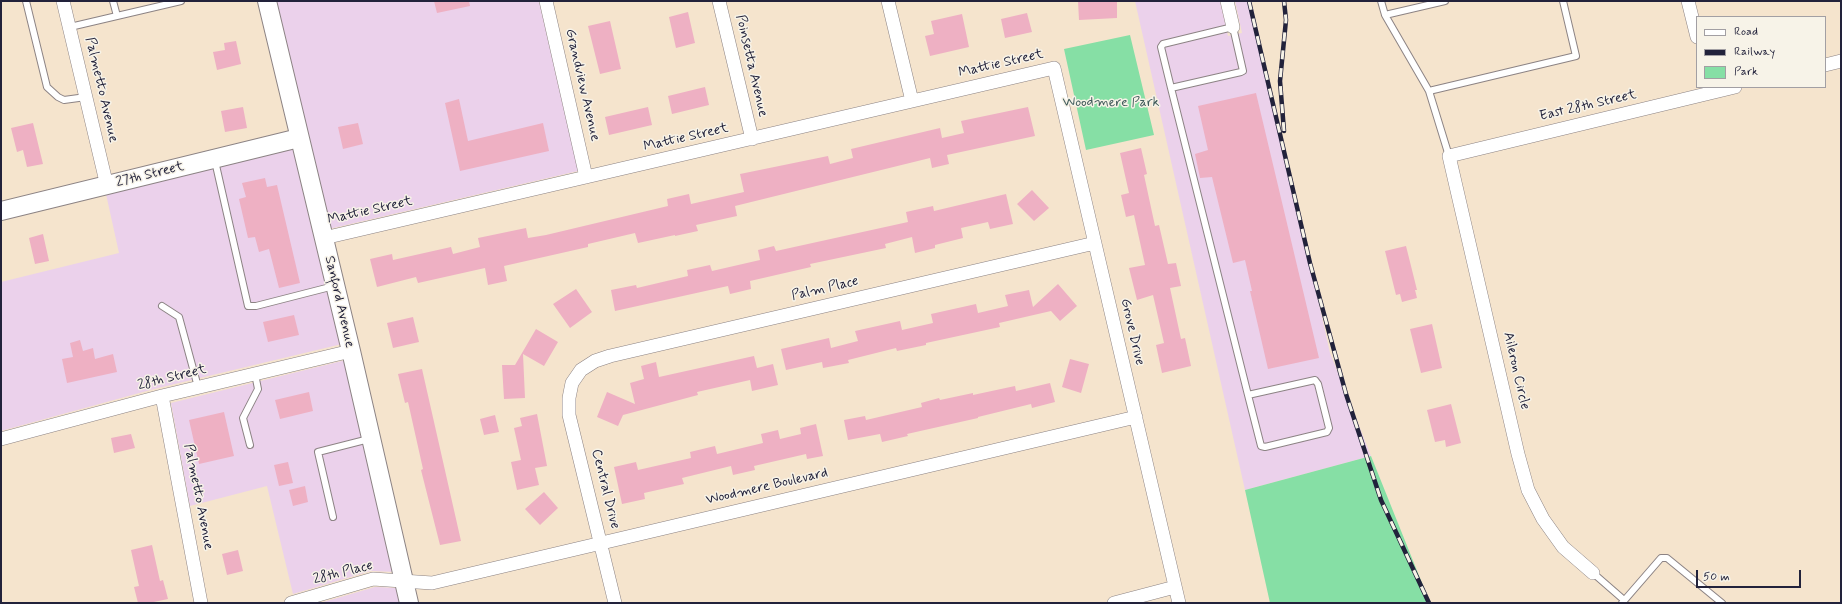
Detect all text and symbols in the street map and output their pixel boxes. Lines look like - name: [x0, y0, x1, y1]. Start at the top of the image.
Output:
- street label: Poinsetta Avenue: [731, 13, 771, 119]
- legend: [1696, 16, 1826, 88]
- text: Road: [1734, 24, 1758, 40]
- street label: Grandview Avenue: [561, 27, 603, 143]
- street label: Palmetto Avenue: [81, 36, 121, 144]
- text: Railway: [1734, 44, 1775, 60]
- street label: Mattie Street: [957, 46, 1045, 82]
- text: Park: [1734, 64, 1758, 80]
- street label: East 28th Street: [1538, 87, 1638, 125]
- park label: Woodmere Park: [1063, 95, 1159, 111]
- street label: Mattie Street: [642, 120, 730, 156]
- street label: 27th Street: [114, 158, 186, 192]
- street label: Mattie Street: [326, 193, 414, 229]
- street label: Sanford Avenue: [320, 255, 358, 349]
- street label: Palm Place: [790, 273, 860, 305]
- street label: Grove Drive: [1116, 297, 1148, 367]
- street label: Aileron Circle: [1499, 331, 1533, 411]
- street label: 28th Street: [136, 361, 208, 395]
- street label: Palmetto Avenue: [179, 443, 217, 551]
- street label: Central Drive: [587, 447, 623, 531]
- street label: Woodmere Boulevard: [704, 465, 830, 509]
- street label: 28th Place: [311, 557, 375, 589]
- scale bar: [1698, 562, 1803, 588]
- text: 50 m: [1703, 569, 1730, 585]

